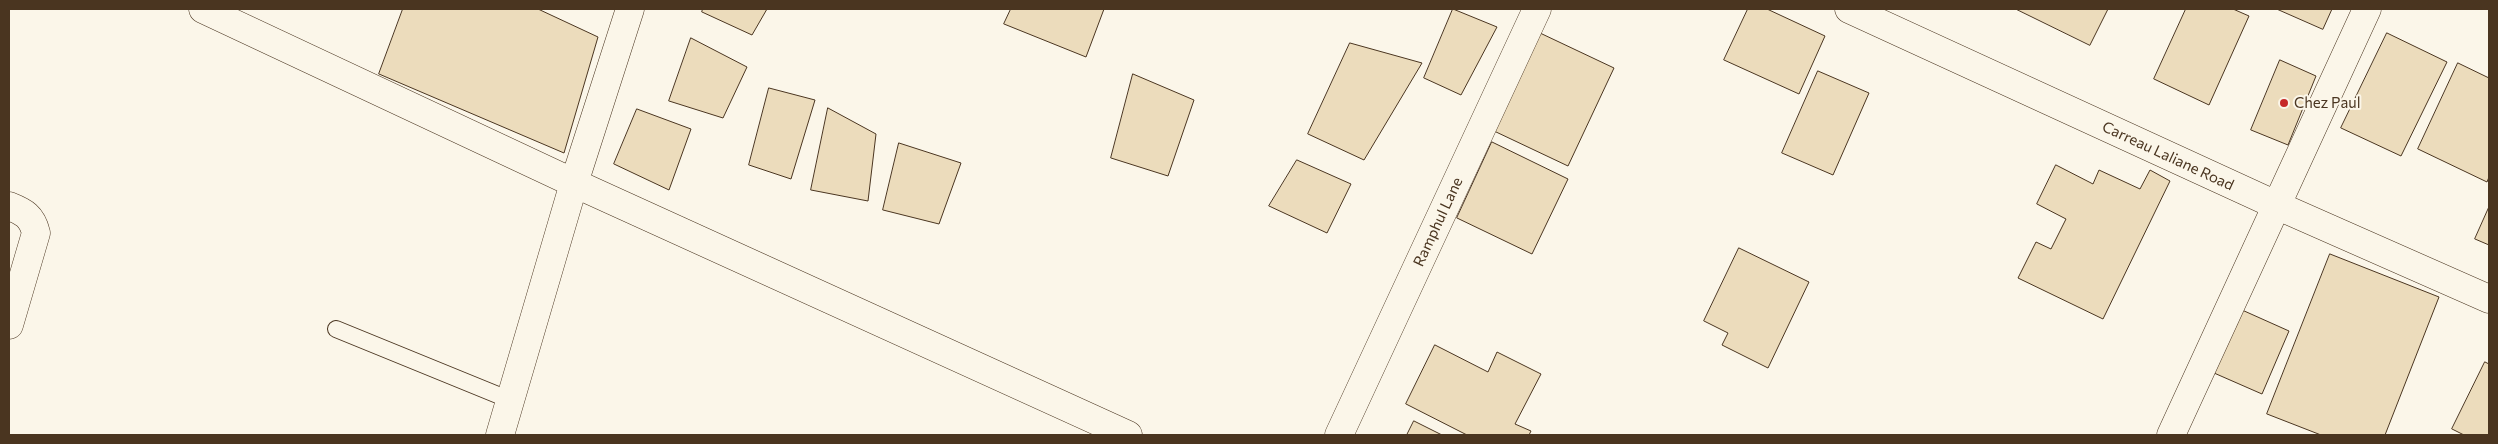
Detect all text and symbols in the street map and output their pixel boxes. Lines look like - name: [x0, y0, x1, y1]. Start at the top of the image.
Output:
- place label: Chez Paul: [2294, 94, 2361, 112]
- marker: Chez Paul: [2278, 97, 2290, 109]
- street label: Carreau Laliane Road: [2099, 118, 2237, 194]
- street label: Ramphul Lane: [1409, 175, 1467, 269]

